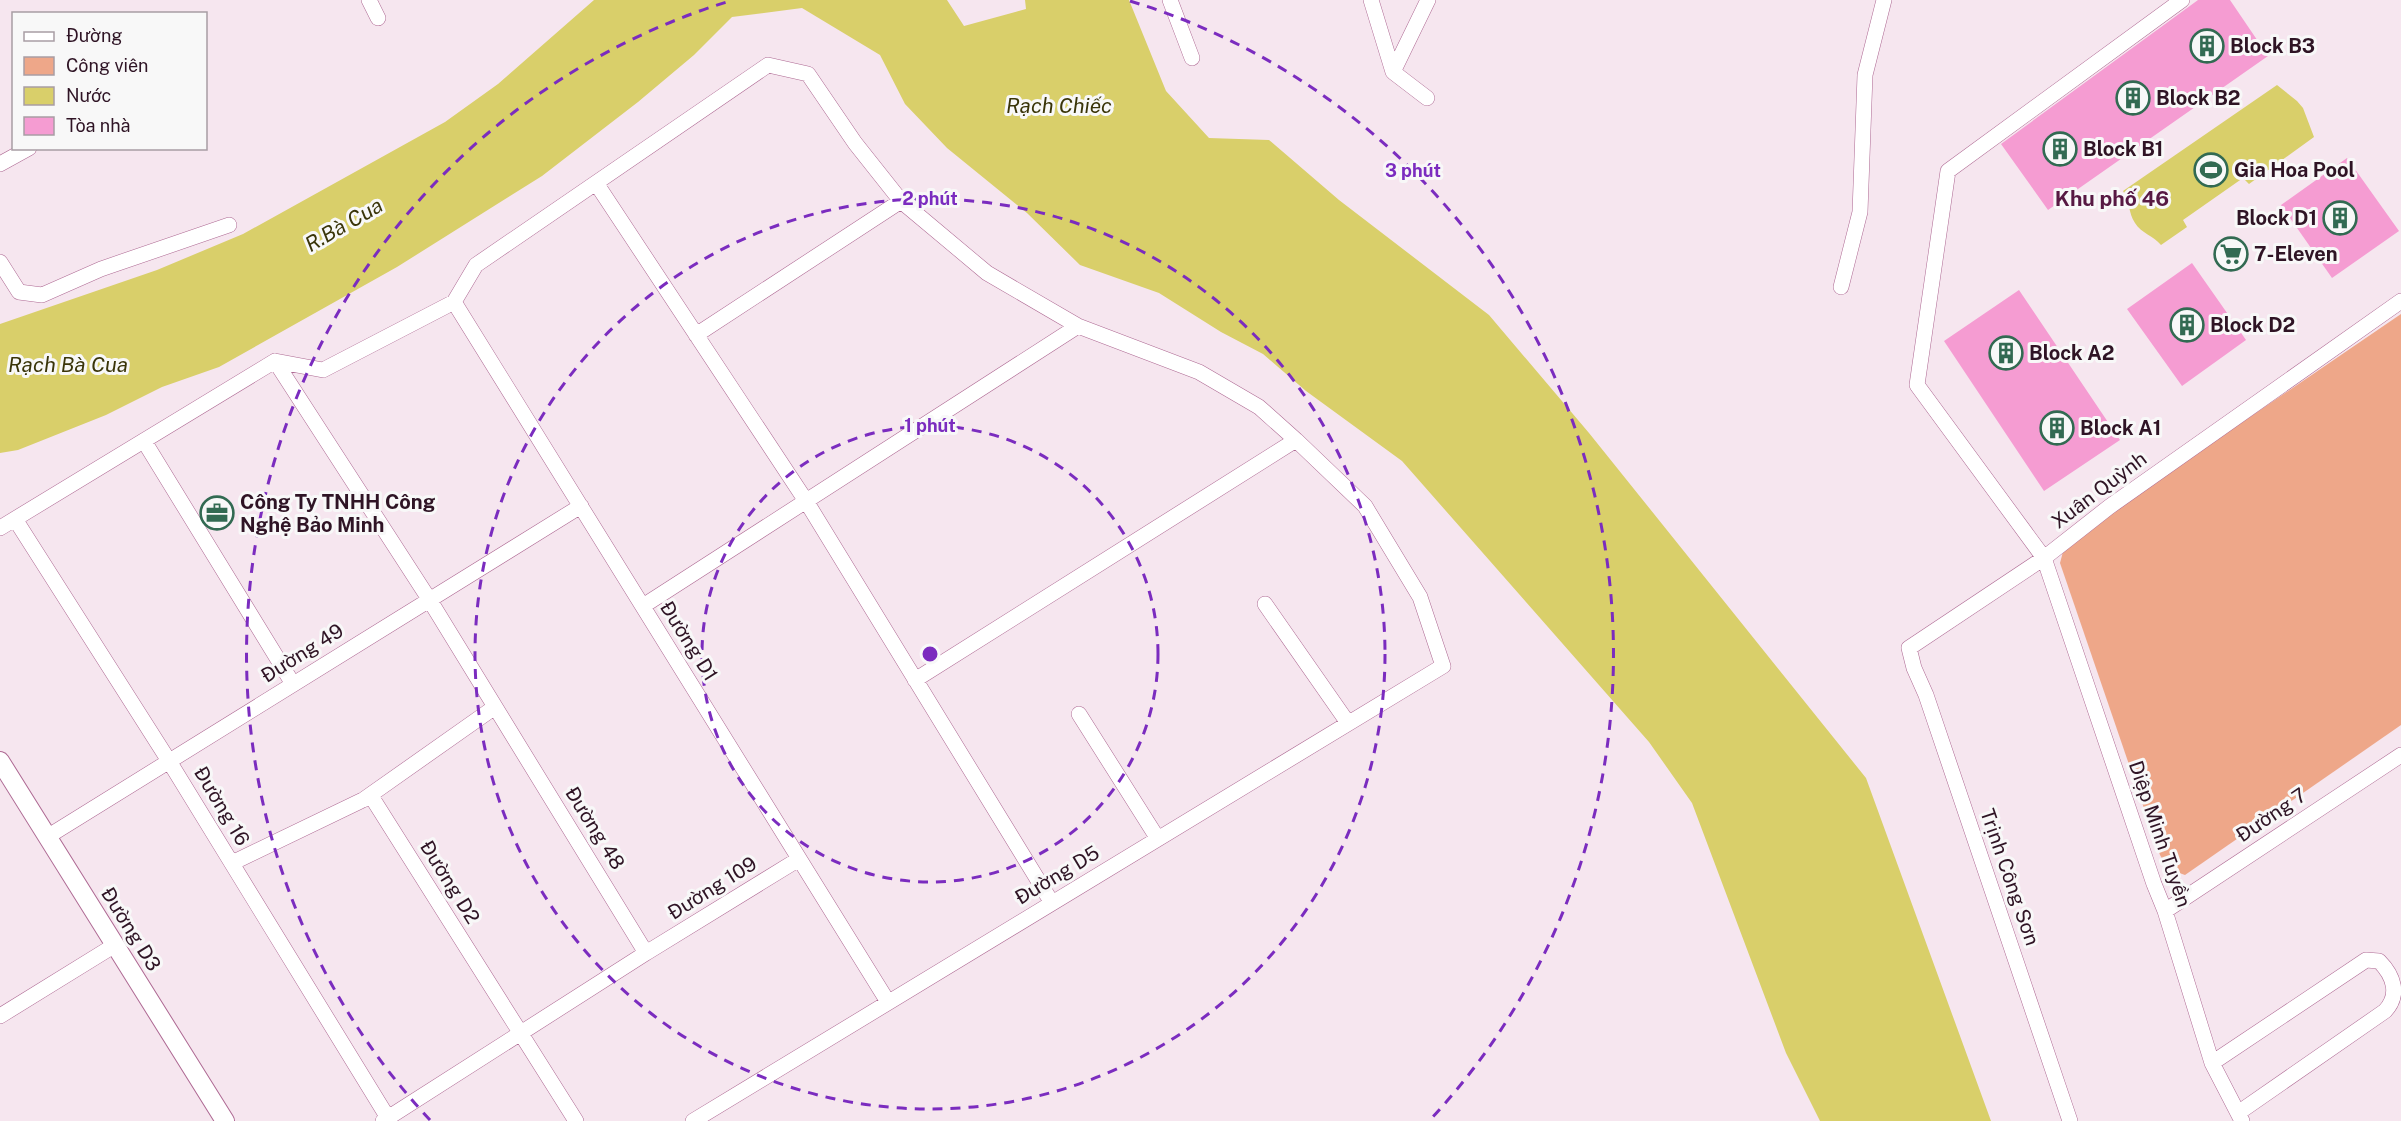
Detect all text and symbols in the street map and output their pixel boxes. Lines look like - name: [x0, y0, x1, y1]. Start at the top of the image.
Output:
- legend: [12, 12, 207, 150]
- text: Đường: [66, 25, 123, 46]
- building icon: Block B3: [2189, 28, 2225, 64]
- place label: Block B3: [2230, 34, 2315, 58]
- text: Công viên: [66, 55, 149, 76]
- building icon: Block B2: [2115, 80, 2151, 116]
- text: Nước: [66, 85, 111, 106]
- place label: Block B2: [2156, 86, 2241, 110]
- water label: Rạch Chiếc: [1006, 93, 1112, 118]
- text: Tòa nhà: [66, 115, 131, 136]
- building icon: Block B1: [2042, 131, 2078, 167]
- place label: Block B1: [2083, 137, 2163, 161]
- sports icon: Gia Hoa Pool: [2193, 152, 2229, 188]
- place label: Gia Hoa Pool: [2234, 158, 2355, 182]
- text: 3 phút: [1385, 160, 1441, 181]
- district label: Khu phố 46: [2055, 186, 2169, 211]
- text: 2 phút: [902, 188, 958, 209]
- water label: R.Bà Cua: [300, 192, 387, 257]
- building icon: Block D1: [2322, 200, 2358, 236]
- place label: Block D1: [2236, 206, 2317, 230]
- supermarket icon: 7-Eleven: [2213, 236, 2249, 272]
- place label: 7-Eleven: [2254, 242, 2338, 266]
- building icon: Block D2: [2169, 307, 2205, 343]
- place label: Block D2: [2210, 313, 2295, 337]
- building icon: Block A2: [1988, 335, 2024, 371]
- place label: Block A2: [2029, 341, 2114, 365]
- water label: Rạch Bà Cua: [8, 352, 128, 377]
- building icon: Block A1: [2039, 410, 2075, 446]
- text: 1 phút: [904, 415, 956, 436]
- place label: Block A1: [2080, 416, 2161, 440]
- street label: Xuân Quỳnh: [2047, 446, 2151, 534]
- place label: Công Ty TNHH Công Nghệ Bảo Minh: [240, 490, 436, 537]
- office icon: Công Ty TNHH Công Nghệ Bảo Minh: [199, 495, 235, 531]
- street label: Đường D1: [655, 597, 723, 685]
- street label: Đường 49: [256, 618, 348, 688]
- centre of rings: [920, 644, 940, 664]
- street label: Diệp Minh Tuyền: [2124, 758, 2196, 910]
- street label: Đường 16: [189, 762, 255, 850]
- street label: Đường 48: [560, 782, 630, 874]
- street label: Đường 7: [2231, 783, 2311, 847]
- street label: Trịnh Công Sơn: [1975, 806, 2045, 948]
- street label: Đường D2: [415, 836, 485, 928]
- street label: Đường D5: [1010, 840, 1104, 910]
- street label: Đường 109: [663, 851, 761, 925]
- street label: Đường D3: [96, 883, 166, 975]

